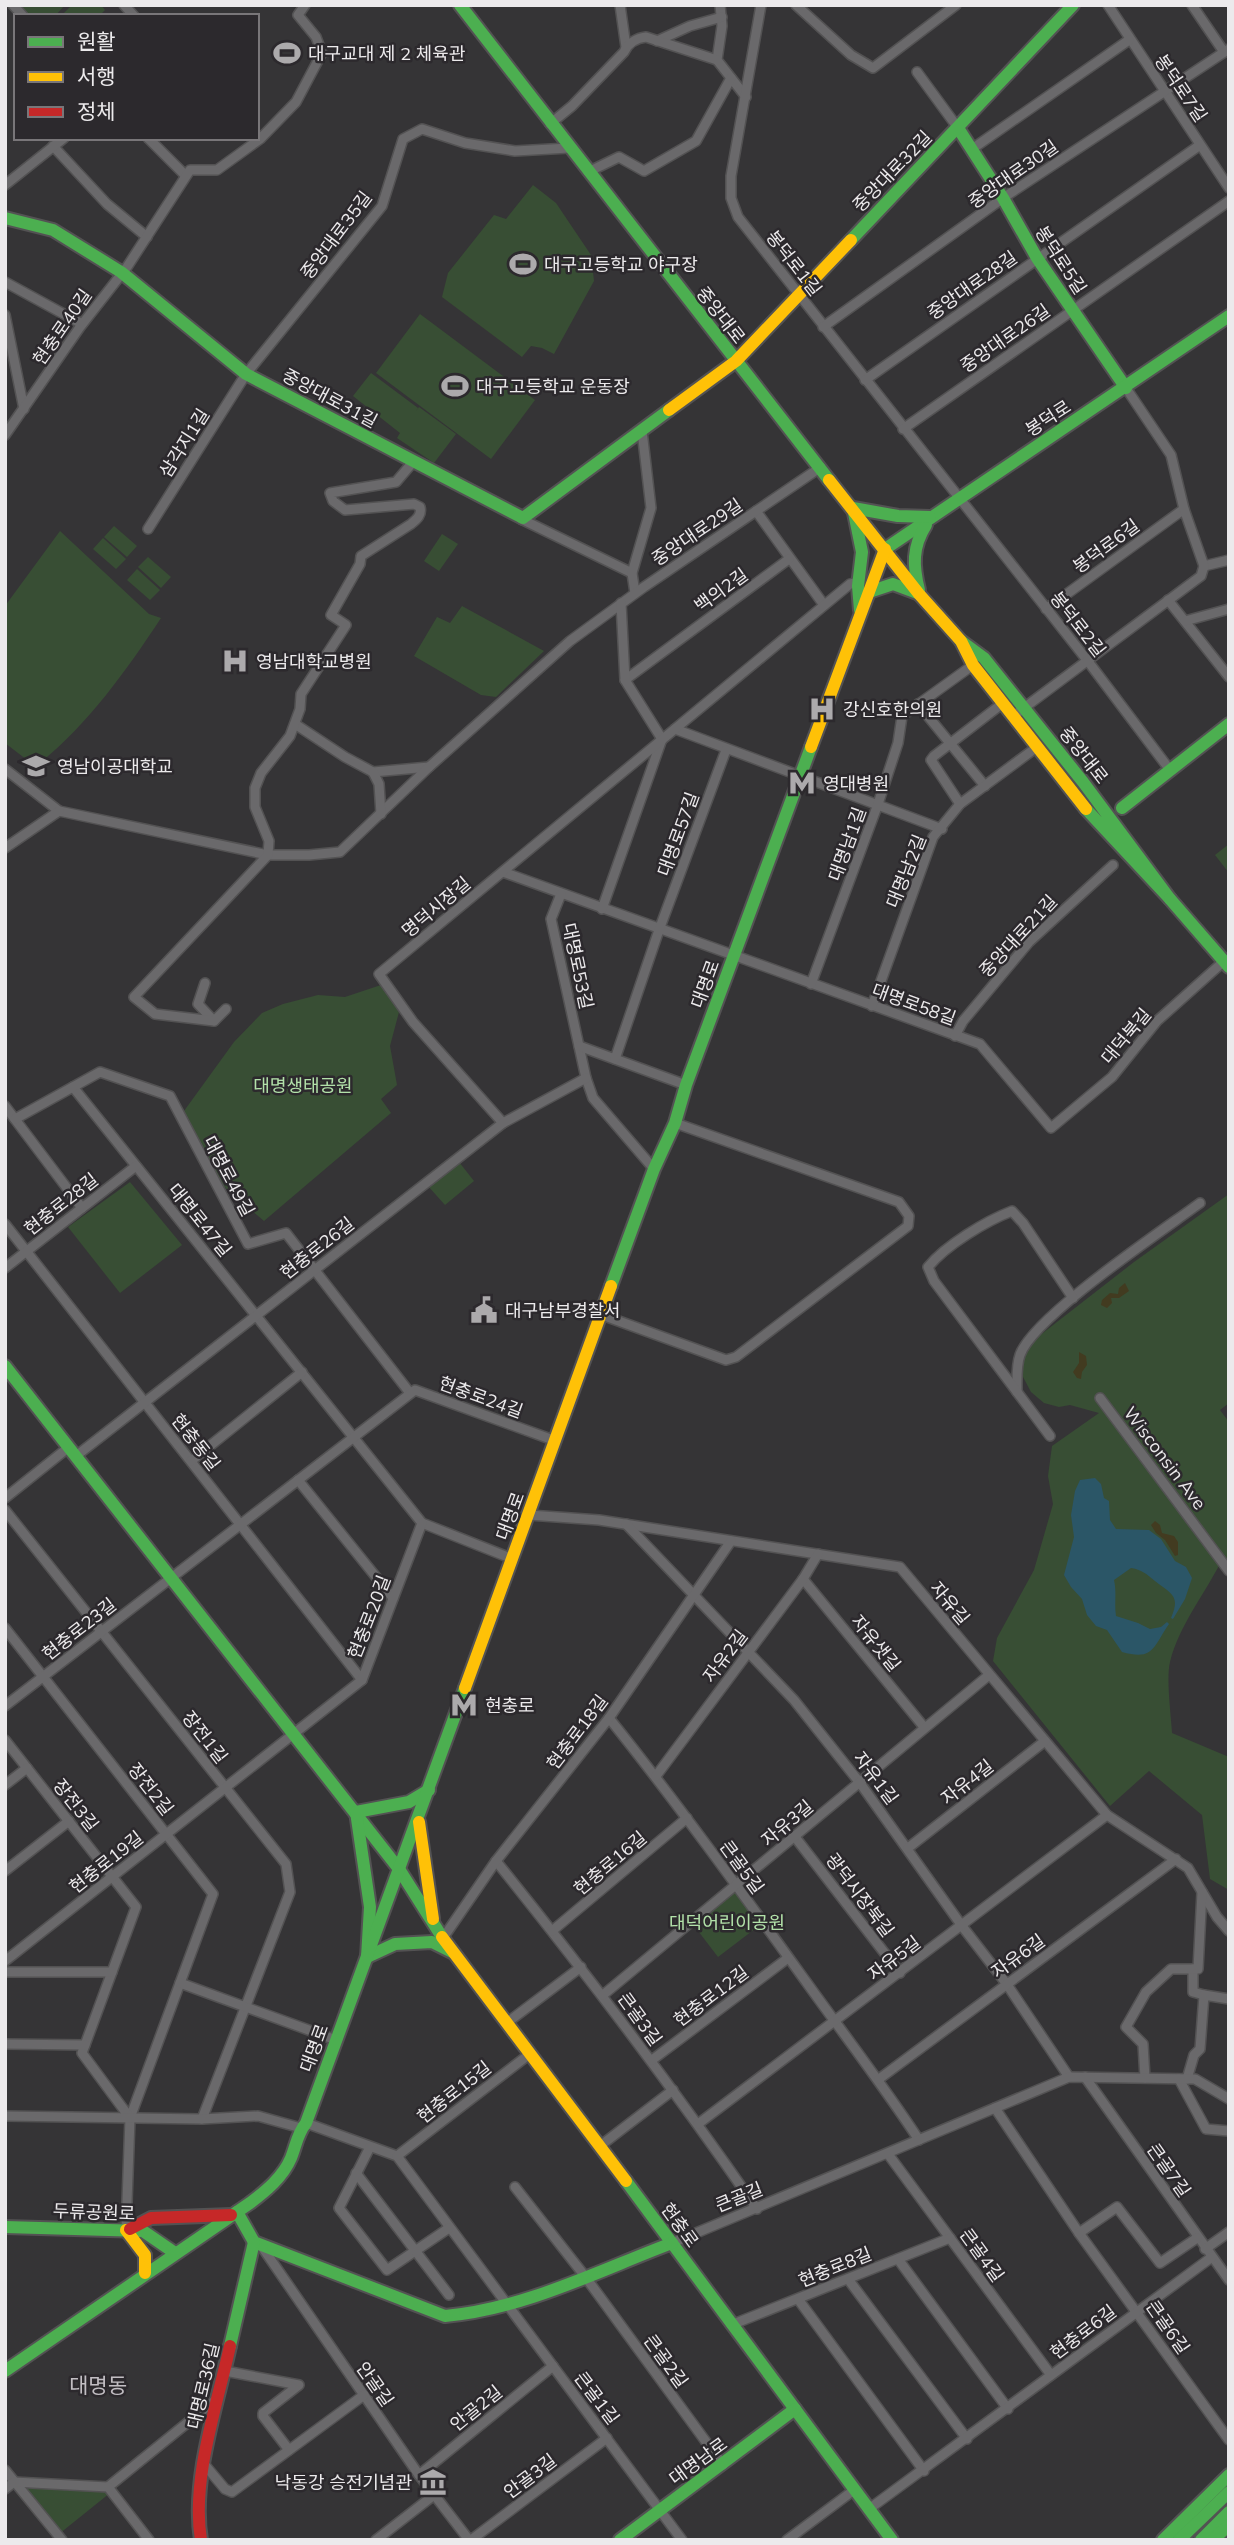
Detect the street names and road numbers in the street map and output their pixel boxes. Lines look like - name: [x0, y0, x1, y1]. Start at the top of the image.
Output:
- street label: 봉덕로7길: [1150, 50, 1212, 126]
- street label: 중앙대로32길: [847, 125, 937, 217]
- street label: 중앙대로30길: [964, 135, 1062, 213]
- street label: 중앙대로35길: [295, 186, 377, 284]
- street label: 봉덕로5길: [1030, 221, 1092, 299]
- street label: 봉덕로1길: [761, 226, 827, 300]
- street label: 중앙대로28길: [923, 246, 1021, 324]
- street label: 중앙대로: [692, 282, 750, 348]
- street label: 현충로40길: [27, 284, 97, 370]
- street label: 중앙대로26길: [956, 299, 1054, 377]
- street label: 중앙대로31길: [279, 363, 381, 433]
- street label: 봉덕로: [1021, 395, 1075, 441]
- street label: 삼각지1길: [154, 404, 214, 482]
- street label: 중앙대로29길: [647, 493, 747, 571]
- street label: 봉덕로6길: [1068, 514, 1144, 578]
- street label: 백의2길: [690, 563, 752, 617]
- street label: 봉덕로2길: [1045, 587, 1111, 661]
- street label: 중앙대로: [1055, 722, 1113, 788]
- street label: 대명로57길: [652, 789, 704, 879]
- street label: 대명남1길: [823, 804, 871, 884]
- street label: 대명남2길: [881, 831, 931, 911]
- street label: 명덕시장길: [397, 872, 475, 942]
- street label: 중앙대로21길: [974, 890, 1062, 982]
- street label: 대명로53길: [558, 921, 598, 1011]
- street label: 대명로: [686, 957, 724, 1011]
- street label: 대명로58길: [869, 978, 959, 1030]
- street label: 대덕북길: [1096, 1003, 1156, 1069]
- street label: 대명로49길: [198, 1132, 260, 1220]
- street label: 현충로28길: [19, 1168, 103, 1240]
- street label: 대명로47길: [163, 1179, 237, 1261]
- street label: 현충로26길: [275, 1212, 359, 1284]
- street label: 현충로24길: [436, 1371, 526, 1423]
- street label: Wisconsin Ave: [1119, 1402, 1211, 1514]
- street label: 현충동길: [167, 1409, 225, 1475]
- street label: 대명로: [491, 1489, 529, 1543]
- street label: 현충로20길: [343, 1572, 395, 1662]
- street label: 자유길: [925, 1577, 975, 1629]
- street label: 현충로23길: [37, 1593, 121, 1665]
- street label: 자유샛길: [846, 1610, 906, 1676]
- street label: 자유2길: [698, 1625, 752, 1687]
- street label: 현충로18길: [541, 1690, 613, 1774]
- street label: 장전1길: [177, 1706, 233, 1768]
- street label: 자유1길: [849, 1747, 903, 1809]
- street label: 자유4길: [936, 1754, 998, 1810]
- street label: 장전2길: [123, 1758, 179, 1820]
- street label: 장전3길: [48, 1774, 104, 1836]
- street label: 자유3길: [756, 1795, 818, 1851]
- street label: 현충로19길: [64, 1826, 148, 1898]
- street label: 현충로16길: [569, 1826, 651, 1900]
- street label: 큰골5길: [715, 1836, 769, 1898]
- street label: 광덕시장북길: [821, 1848, 899, 1942]
- street label: 자유6길: [987, 1929, 1049, 1983]
- street label: 자유5길: [863, 1931, 925, 1985]
- street label: 현충로12길: [669, 1960, 753, 2032]
- street label: 큰골3길: [613, 1988, 667, 2050]
- street label: 대명로: [295, 2021, 333, 2075]
- street label: 현충로15길: [412, 2056, 496, 2128]
- street label: 큰골7길: [1142, 2139, 1196, 2201]
- street label: 큰골길: [712, 2177, 766, 2217]
- street label: 현충로: [656, 2198, 704, 2252]
- street label: 두류공원로: [52, 2199, 136, 2225]
- street label: 큰골4길: [955, 2224, 1009, 2286]
- street label: 현충로8길: [795, 2242, 875, 2292]
- street label: 큰골6길: [1141, 2296, 1195, 2358]
- street label: 현충로6길: [1045, 2300, 1121, 2364]
- street label: 큰골2길: [639, 2330, 693, 2392]
- street label: 대명로36길: [182, 2341, 224, 2431]
- street label: 안골길: [351, 2357, 399, 2411]
- street label: 큰골1길: [570, 2367, 624, 2429]
- street label: 안골2길: [445, 2380, 507, 2436]
- street label: 대명남로: [664, 2432, 732, 2490]
- street label: 안골3길: [499, 2449, 561, 2503]

